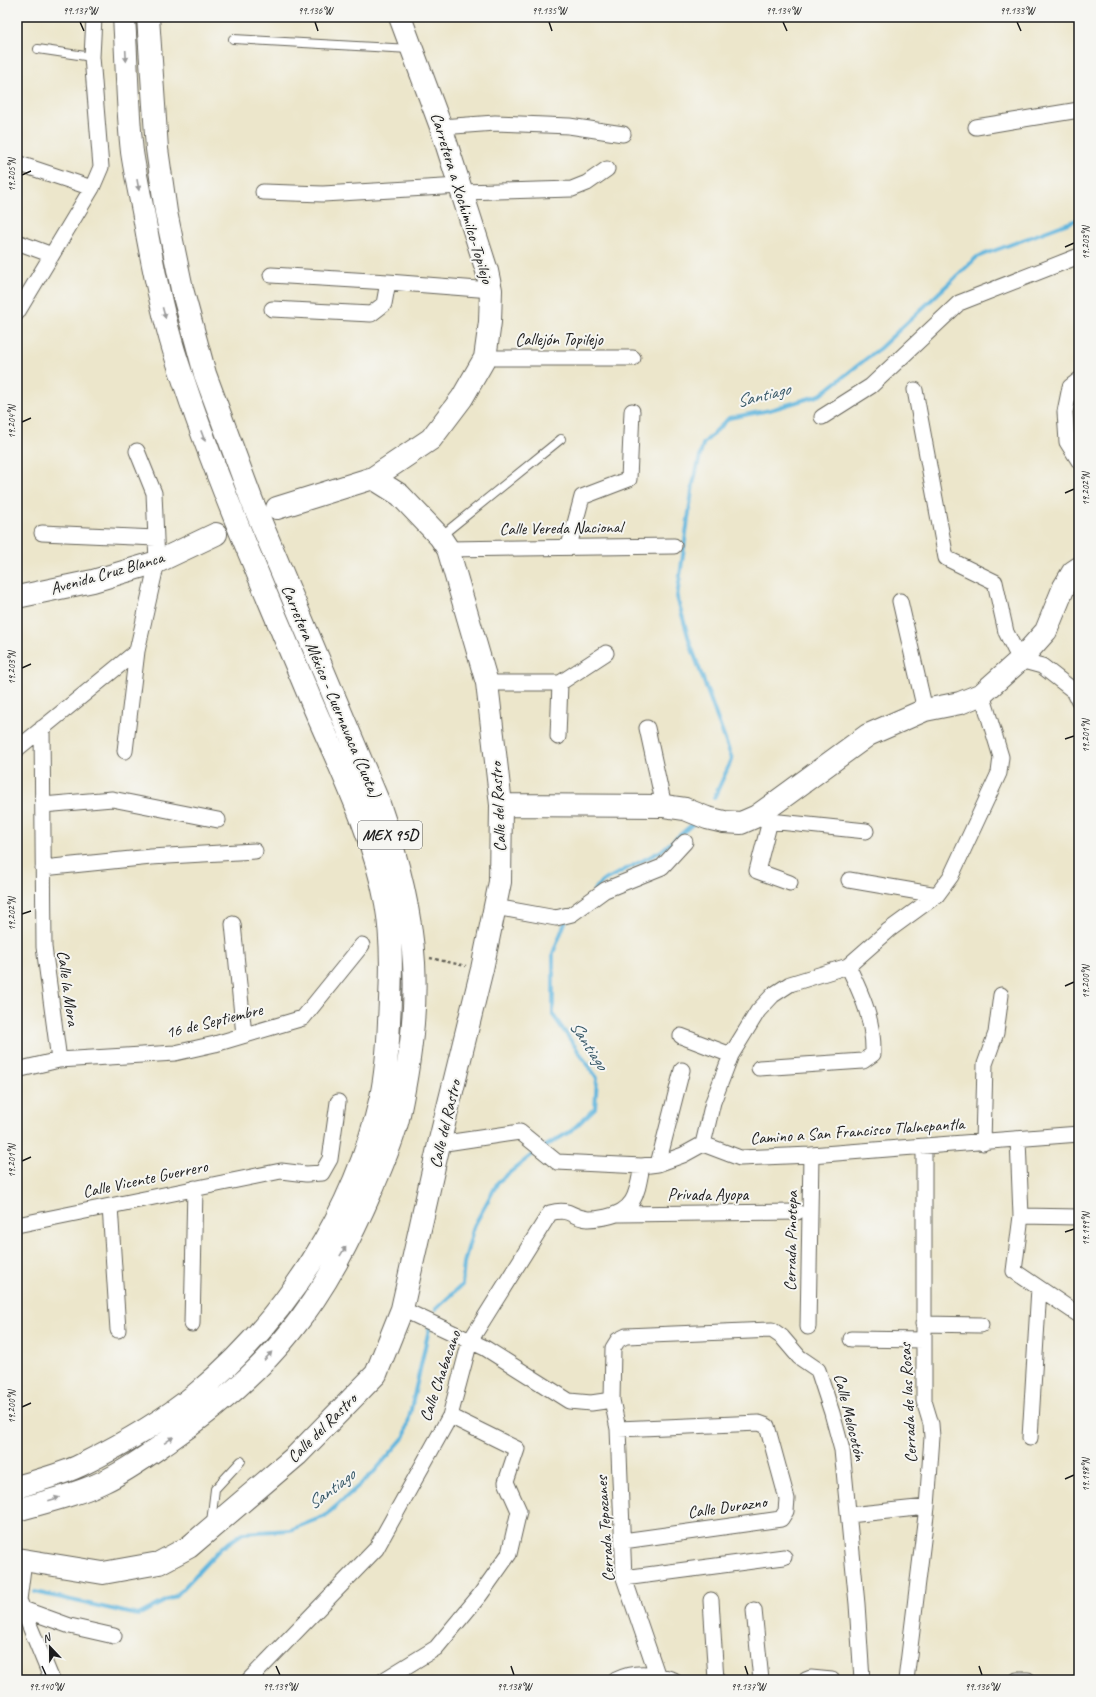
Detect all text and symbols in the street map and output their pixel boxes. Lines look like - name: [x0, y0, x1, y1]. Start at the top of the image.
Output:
- text: 99.137°W: [63, 4, 99, 17]
- text: 99.136°W: [298, 4, 334, 17]
- text: 99.135°W: [532, 4, 568, 17]
- text: 99.134°W: [766, 4, 802, 17]
- text: 99.133°W: [1000, 4, 1036, 17]
- one-way arrow: [123, 50, 130, 62]
- street label: Carretera a Xochimilco-Topilejo: [426, 110, 498, 287]
- text: 19.205°N: [5, 156, 18, 192]
- one-way arrow: [135, 179, 141, 191]
- text: 19.203°N: [1079, 224, 1092, 260]
- one-way arrow: [161, 307, 167, 319]
- street label: Callejón Topilejo: [515, 329, 604, 350]
- water label: Santiago: [734, 377, 794, 412]
- text: 19.204°N: [5, 403, 18, 439]
- one-way arrow: [201, 431, 207, 443]
- text: 19.202°N: [1079, 470, 1092, 506]
- street label: Calle Vereda Nacional: [499, 516, 626, 540]
- street label: Avenida Cruz Blanca: [48, 546, 168, 599]
- street label: Carretera México - Cuernavaca (Cuota): [277, 581, 386, 802]
- text: 19.203°N: [5, 649, 18, 685]
- text: 19.201°N: [1079, 717, 1092, 753]
- street label: Calle del Rastro: [485, 760, 511, 852]
- road number: MEX 95D: [358, 821, 422, 849]
- text: 19.202°N: [5, 895, 18, 931]
- street label: Calle la Mora: [52, 949, 84, 1028]
- text: 19.200°N: [1079, 963, 1092, 999]
- street label: 16 de Septiembre: [164, 999, 266, 1043]
- water label: Santiago: [565, 1016, 614, 1076]
- street label: Calle del Rastro: [425, 1076, 466, 1170]
- street label: Camino a San Francisco Tlalnepantla: [749, 1113, 967, 1149]
- text: 19.201°N: [5, 1142, 18, 1178]
- street label: Calle Vicente Guerrero: [81, 1155, 210, 1202]
- street label: Privada Ayopa: [668, 1184, 750, 1205]
- street label: Cerrada Pinotepa: [780, 1189, 802, 1291]
- text: 19.199°N: [1079, 1210, 1092, 1246]
- one-way arrow: [340, 1245, 347, 1257]
- street label: Calle Chabacano: [415, 1327, 466, 1424]
- street label: Cerrada de las Rosas: [894, 1341, 922, 1464]
- one-way arrow: [263, 1351, 273, 1361]
- street label: Calle Melocotón: [829, 1371, 871, 1464]
- street label: Calle del Rastro: [283, 1387, 363, 1467]
- text: 19.200°N: [5, 1388, 18, 1424]
- one-way arrow: [164, 1436, 174, 1444]
- text: 19.198°N: [1079, 1456, 1092, 1492]
- water label: Santiago: [303, 1462, 361, 1514]
- street label: Cerrada Tepozanes: [591, 1473, 619, 1583]
- street label: Calle Durazno: [686, 1491, 770, 1523]
- one-way arrow: [49, 1496, 61, 1502]
- north arrow: [30, 1627, 70, 1667]
- text: N: [40, 1629, 54, 1645]
- text: 99.140°W: [29, 1680, 65, 1693]
- text: 99.139°W: [263, 1680, 299, 1693]
- text: 99.138°W: [497, 1680, 533, 1693]
- text: 99.137°W: [731, 1680, 767, 1693]
- text: 99.136°W: [965, 1680, 1001, 1693]

